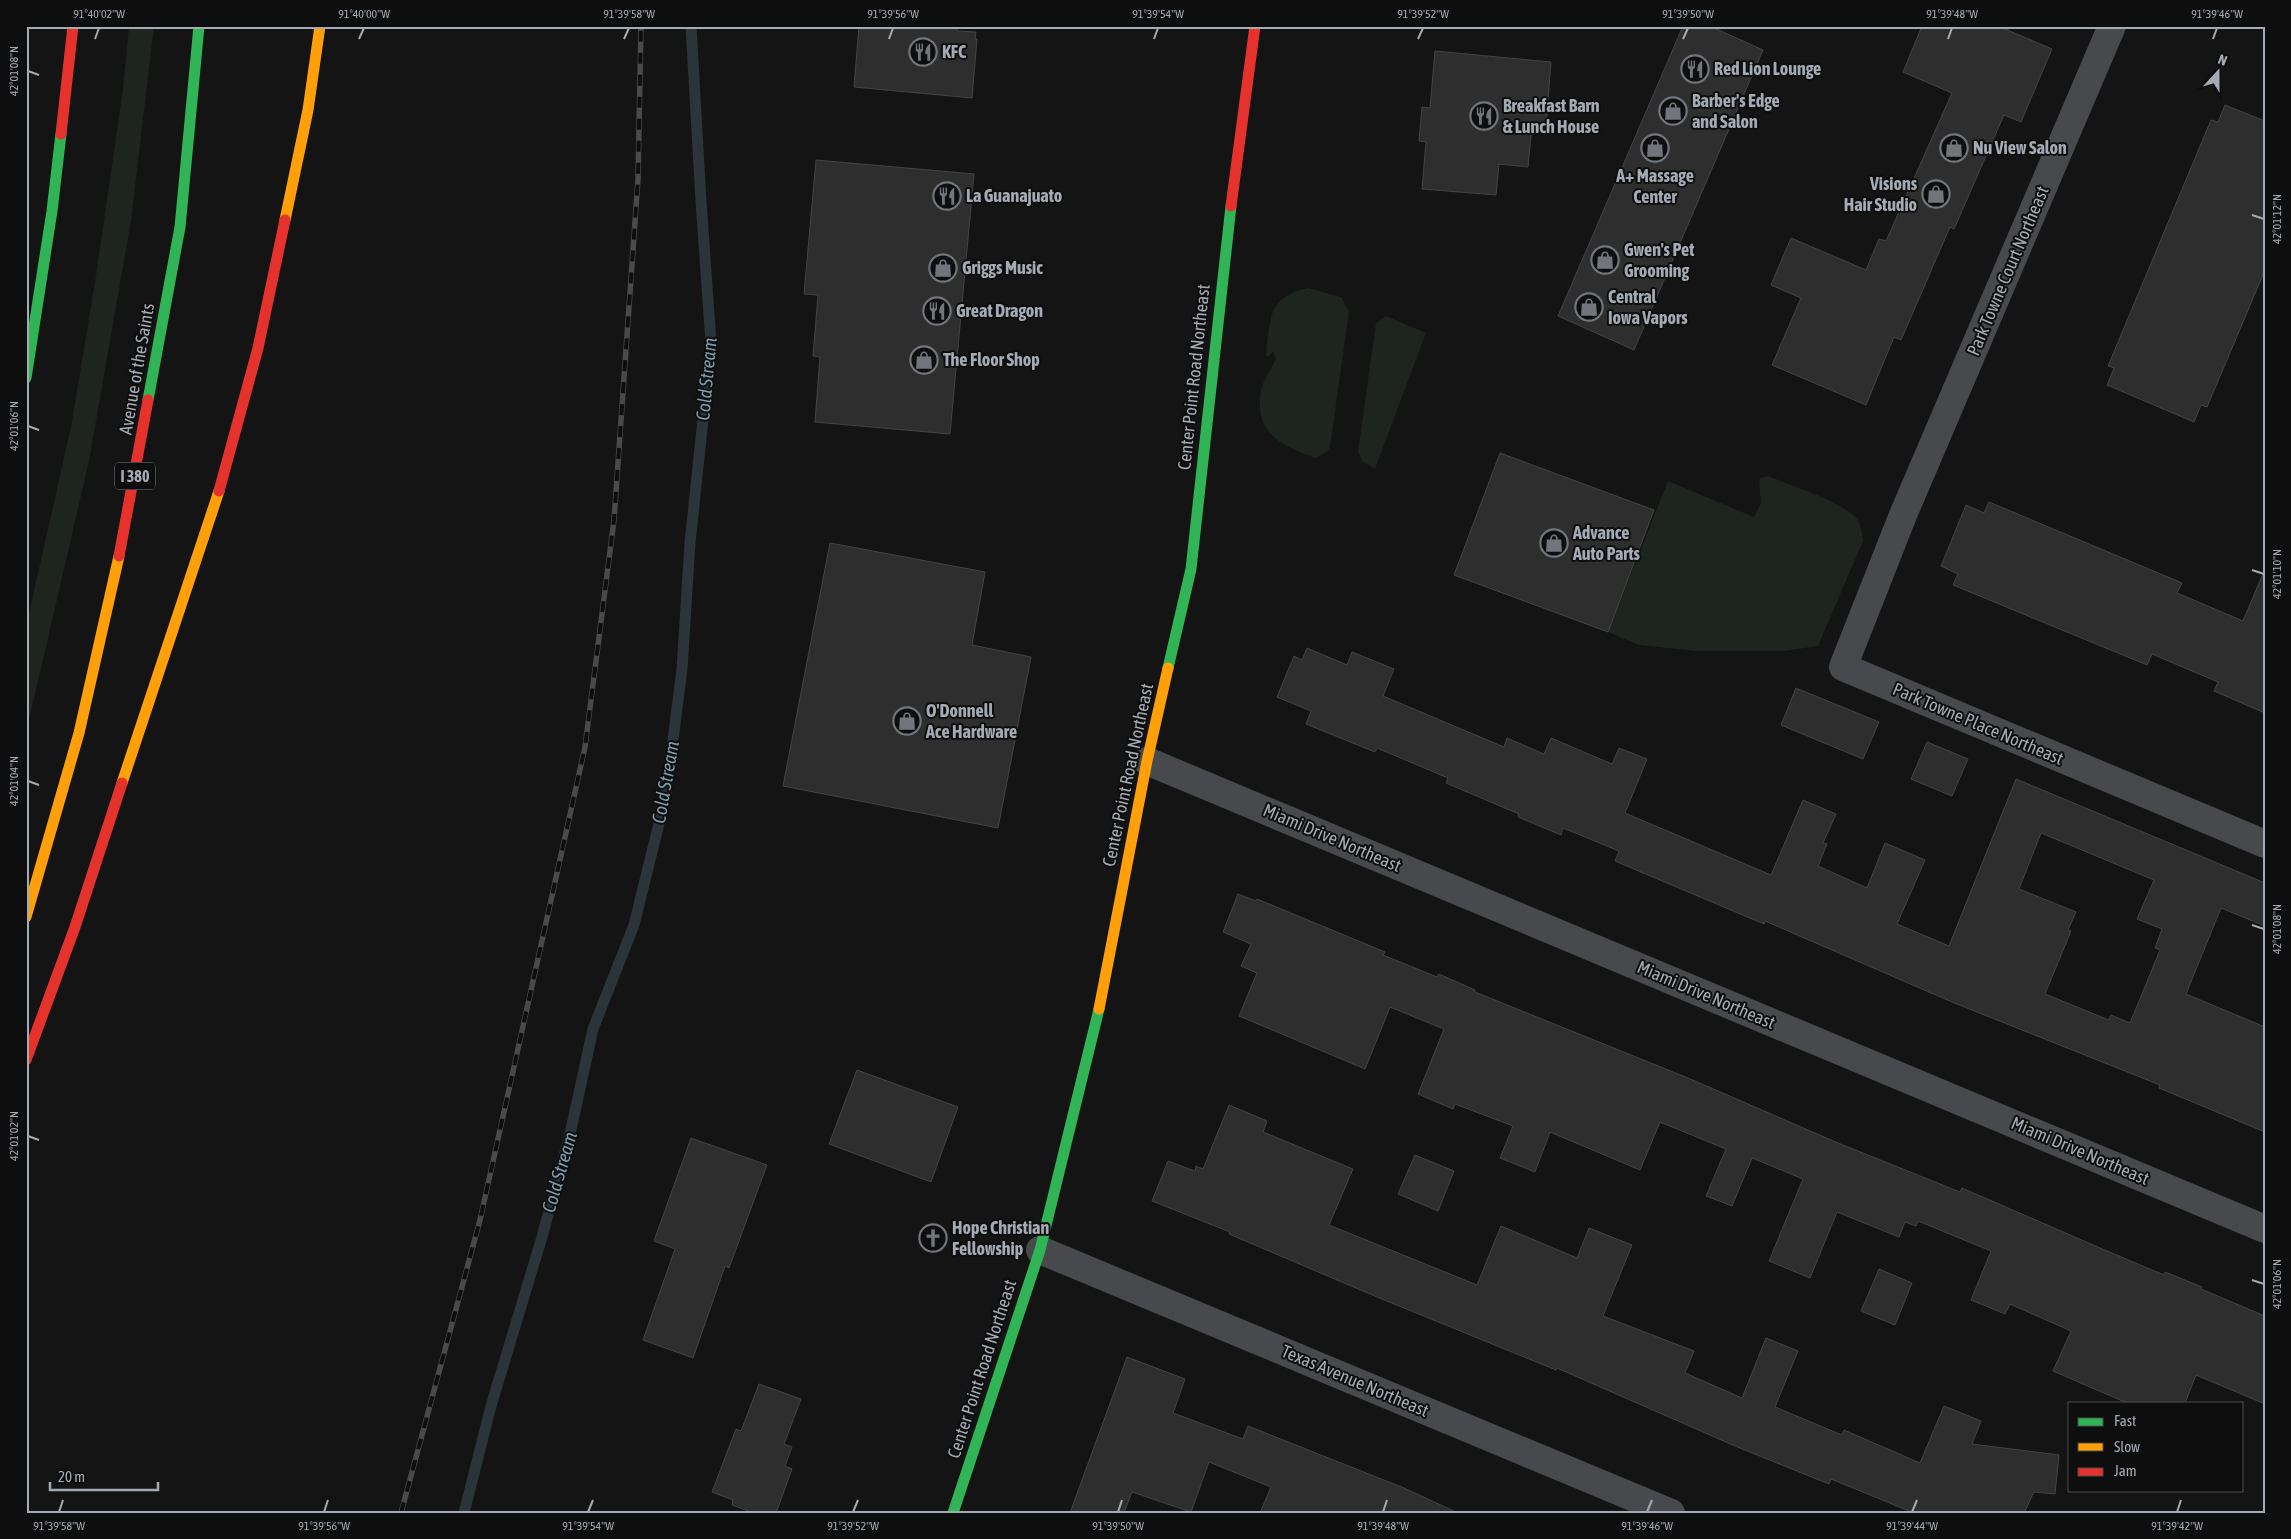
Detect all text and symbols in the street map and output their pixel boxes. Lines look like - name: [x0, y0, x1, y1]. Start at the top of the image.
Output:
- text: 91°40'02"W: [73, 7, 125, 21]
- text: 91°40'00"W: [338, 7, 390, 21]
- text: 91°39'58"W: [603, 7, 655, 21]
- text: 91°39'56"W: [867, 7, 919, 21]
- text: 91°39'54"W: [1132, 7, 1184, 21]
- text: 91°39'52"W: [1397, 7, 1449, 21]
- text: 91°39'50"W: [1662, 7, 1714, 21]
- text: 91°39'48"W: [1926, 7, 1978, 21]
- text: 91°39'46"W: [2191, 7, 2243, 21]
- restaurant icon: KFC: [908, 37, 938, 67]
- place label: KFC: [942, 41, 966, 62]
- text: 42°01'08"N: [7, 46, 21, 96]
- north arrow: [2194, 48, 2244, 98]
- text: N: [2216, 51, 2229, 69]
- restaurant icon: Red Lion Lounge: [1680, 54, 1710, 84]
- place label: Red Lion Lounge: [1714, 58, 1821, 79]
- place label: Barber's Edge and Salon: [1692, 90, 1780, 132]
- place label: Breakfast Barn & Lunch House: [1503, 95, 1600, 137]
- shop icon: Barber's Edge and Salon: [1658, 96, 1688, 126]
- restaurant icon: Breakfast Barn & Lunch House: [1469, 101, 1499, 131]
- shop icon: A+ Massage Center: [1640, 133, 1670, 163]
- shop icon: Nu View Salon: [1939, 133, 1969, 163]
- place label: Nu View Salon: [1973, 137, 2067, 158]
- place label: A+ Massage Center: [1615, 165, 1694, 207]
- place label: Visions Hair Studio: [1844, 173, 1918, 215]
- shop icon: Visions Hair Studio: [1921, 179, 1951, 209]
- restaurant icon: La Guanajuato: [932, 181, 962, 211]
- street label: Park Towne Court Northeast: [1962, 183, 2053, 359]
- place label: La Guanajuato: [966, 185, 1062, 206]
- text: 42°01'12"N: [2270, 194, 2284, 244]
- place label: Gwen's Pet Grooming: [1624, 239, 1695, 281]
- shop icon: Gwen's Pet Grooming: [1590, 245, 1620, 275]
- shop icon: Griggs Music: [928, 253, 958, 283]
- place label: Griggs Music: [962, 257, 1043, 278]
- street label: Center Point Road Northeast: [1173, 283, 1214, 471]
- place label: Central Iowa Vapors: [1608, 286, 1688, 328]
- shop icon: Central Iowa Vapors: [1574, 292, 1604, 322]
- restaurant icon: Great Dragon: [922, 296, 952, 326]
- place label: Great Dragon: [956, 300, 1043, 321]
- street label: Avenue of the Saints: [115, 302, 158, 436]
- water label: Cold Stream: [691, 336, 721, 421]
- shop icon: The Floor Shop: [909, 345, 939, 375]
- place label: The Floor Shop: [943, 349, 1040, 370]
- text: 42°01'06"N: [7, 401, 21, 451]
- road number: I 380: [115, 462, 155, 490]
- place label: Advance Auto Parts: [1572, 522, 1641, 564]
- shop icon: Advance Auto Parts: [1539, 528, 1569, 558]
- text: 42°01'10"N: [2270, 549, 2284, 599]
- street label: Park Towne Place Northeast: [1890, 678, 2067, 769]
- street label: Center Point Road Northeast: [1098, 681, 1157, 868]
- place label: O'Donnell Ace Hardware: [925, 700, 1017, 742]
- shop icon: O'Donnell Ace Hardware: [892, 706, 922, 736]
- water label: Cold Stream: [647, 739, 683, 825]
- text: 42°01'04"N: [7, 756, 21, 806]
- street label: Miami Drive Northeast: [1260, 799, 1404, 876]
- text: 42°01'08"N: [2270, 904, 2284, 954]
- street label: Miami Drive Northeast: [1634, 956, 1778, 1033]
- text: 42°01'02"N: [7, 1111, 21, 1161]
- street label: Miami Drive Northeast: [2008, 1112, 2152, 1189]
- water label: Cold Stream: [537, 1129, 581, 1215]
- place label: Hope Christian Fellowship: [952, 1217, 1049, 1259]
- church icon: Hope Christian Fellowship: [918, 1223, 948, 1253]
- text: 42°01'06"N: [2270, 1259, 2284, 1309]
- street label: Center Point Road Northeast: [943, 1277, 1020, 1461]
- street label: Texas Avenue Northeast: [1278, 1340, 1432, 1421]
- legend: [2068, 1402, 2244, 1492]
- text: Fast: [2114, 1412, 2136, 1429]
- text: Slow: [2114, 1438, 2140, 1455]
- scale bar: [50, 1459, 158, 1491]
- text: Jam: [2114, 1462, 2137, 1479]
- text: 20 m: [58, 1468, 85, 1485]
- text: 91°39'58"W: [33, 1519, 85, 1533]
- text: 91°39'56"W: [298, 1519, 350, 1533]
- text: 91°39'54"W: [562, 1519, 614, 1533]
- text: 91°39'52"W: [827, 1519, 879, 1533]
- text: 91°39'50"W: [1092, 1519, 1144, 1533]
- text: 91°39'48"W: [1357, 1519, 1409, 1533]
- text: 91°39'46"W: [1621, 1519, 1673, 1533]
- text: 91°39'44"W: [1886, 1519, 1938, 1533]
- text: 91°39'42"W: [2151, 1519, 2203, 1533]

